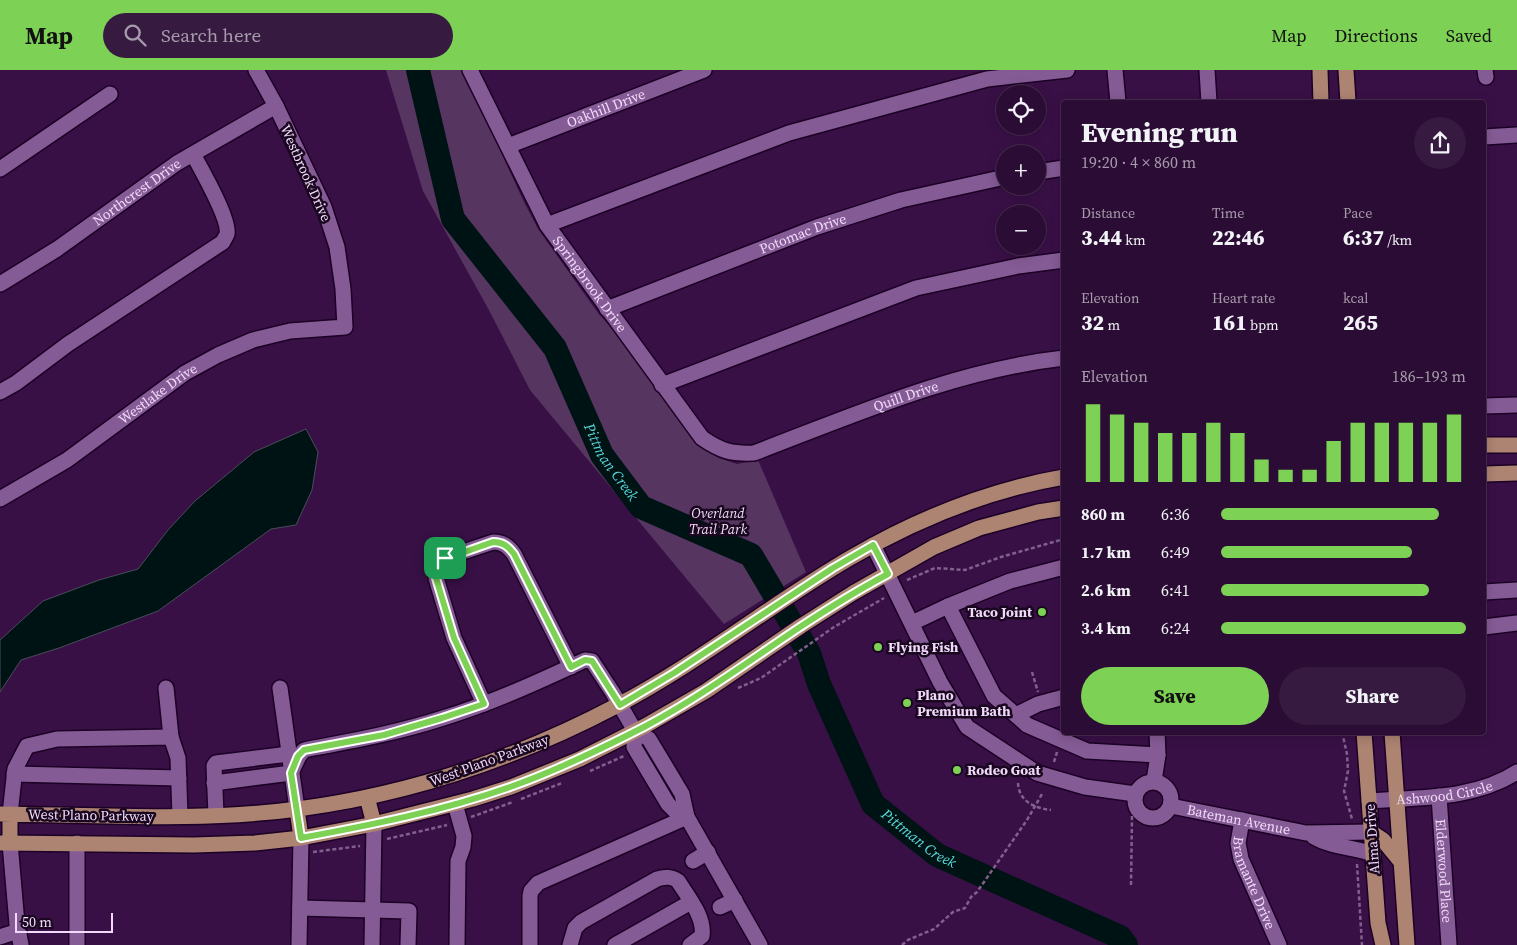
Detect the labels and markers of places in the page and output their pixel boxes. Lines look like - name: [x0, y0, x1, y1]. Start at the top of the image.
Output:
- pin: [424, 537, 466, 579]
- place label: Taco Joint: [968, 602, 1033, 622]
- marker: Taco Joint: [1036, 606, 1048, 618]
- place label: Flying Fish: [888, 637, 959, 657]
- marker: Flying Fish: [872, 641, 884, 653]
- place label: Plano Premium Bath: [917, 685, 1011, 721]
- marker: Plano Premium Bath: [901, 697, 913, 709]
- place label: Rodeo Goat: [967, 760, 1042, 780]
- marker: Rodeo Goat: [951, 764, 963, 776]

